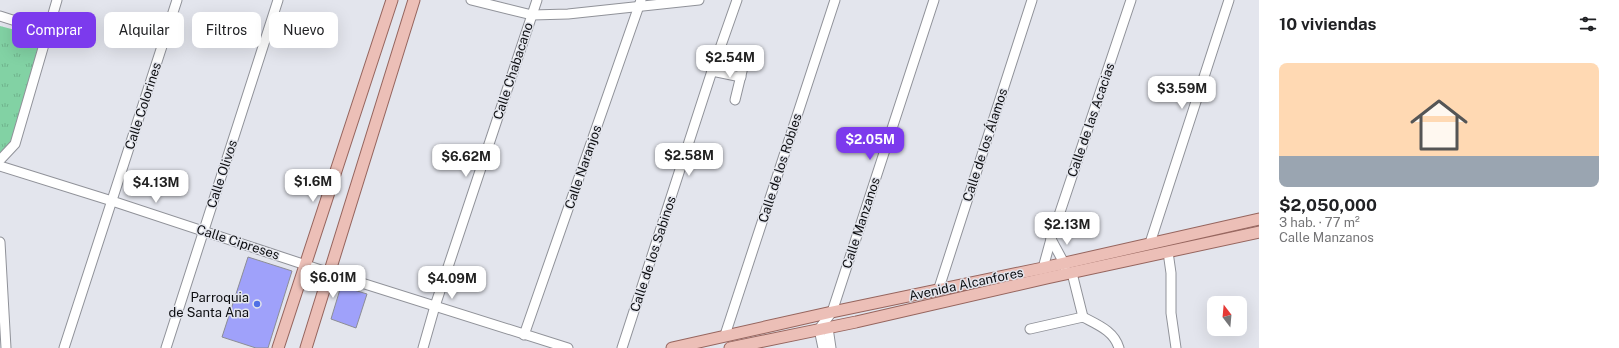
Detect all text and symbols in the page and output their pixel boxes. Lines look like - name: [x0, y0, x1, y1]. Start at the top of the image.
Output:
- chip: Comprar: [12, 12, 96, 48]
- chip: Alquilar: [104, 12, 184, 48]
- chip: Filtros: [192, 12, 261, 48]
- chip: Nuevo: [269, 12, 338, 48]
- icon: filters: [1577, 13, 1599, 35]
- text: 10 viviendas: [1279, 14, 1377, 34]
- street label: Calle Chabacano: [490, 20, 536, 122]
- pin: $2.54M: [697, 45, 763, 79]
- text: $2.54M: [705, 50, 755, 65]
- street label: Calle Colorines: [122, 60, 164, 152]
- street label: Calle de las Acacias: [1064, 61, 1118, 179]
- pin: $3.59M: [1149, 76, 1215, 110]
- text: $3.59M: [1157, 81, 1207, 96]
- street label: Calle de los Álamos: [959, 86, 1010, 203]
- icon: home: [1403, 89, 1475, 161]
- street label: Calle de los Robles: [755, 112, 805, 224]
- street label: Calle Naranjos: [562, 123, 604, 211]
- pin: $2.05M: [837, 127, 903, 161]
- text: $2.05M: [845, 132, 895, 147]
- street label: Calle Olivos: [204, 138, 240, 210]
- pin: $2.58M: [656, 143, 722, 177]
- pin: $6.62M: [433, 144, 499, 178]
- text: $2.58M: [664, 148, 714, 163]
- text: $6.62M: [441, 149, 491, 164]
- pin: $1.6M: [285, 169, 341, 203]
- pin: $4.13M: [123, 170, 189, 204]
- text: $1.6M: [294, 174, 332, 189]
- text: $4.13M: [132, 175, 180, 190]
- street label: Calle Manzanos: [839, 176, 883, 270]
- street label: Calle de los Sabinos: [627, 194, 679, 314]
- text: $2,050,000: [1279, 195, 1377, 215]
- pin: $2.13M: [1034, 212, 1100, 246]
- text: 3 hab. · 77 m²: [1279, 215, 1360, 230]
- text: $2.13M: [1044, 217, 1090, 232]
- street label: Calle Cipreses: [194, 221, 282, 263]
- text: Calle Manzanos: [1279, 230, 1374, 245]
- pin: $6.01M: [300, 265, 366, 299]
- street label: Avenida Alcanfores: [907, 265, 1025, 303]
- pin: $4.09M: [419, 266, 485, 300]
- text: $6.01M: [310, 270, 356, 285]
- text: $4.09M: [427, 271, 477, 286]
- place label: Parroquia de Santa Ana: [168, 290, 249, 320]
- north arrow: [1207, 296, 1247, 336]
- map controls: [1207, 296, 1247, 336]
- marker: Parroquia de Santa Ana: [252, 299, 262, 309]

